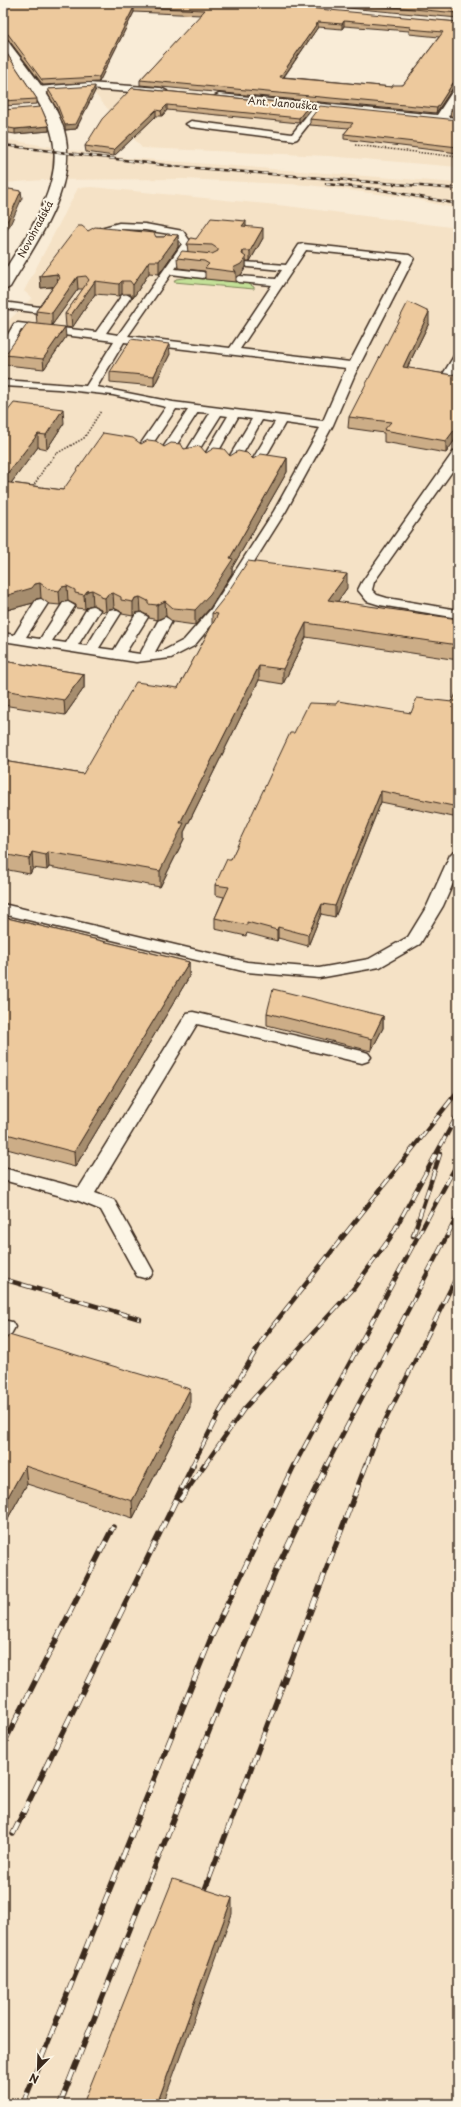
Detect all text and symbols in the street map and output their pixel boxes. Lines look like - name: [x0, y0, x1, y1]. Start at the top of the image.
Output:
- street label: Ant. Janouška: [248, 92, 319, 113]
- street label: Novohradská: [13, 198, 56, 260]
- north arrow: [18, 2049, 58, 2089]
- text: N: [26, 2069, 41, 2088]

